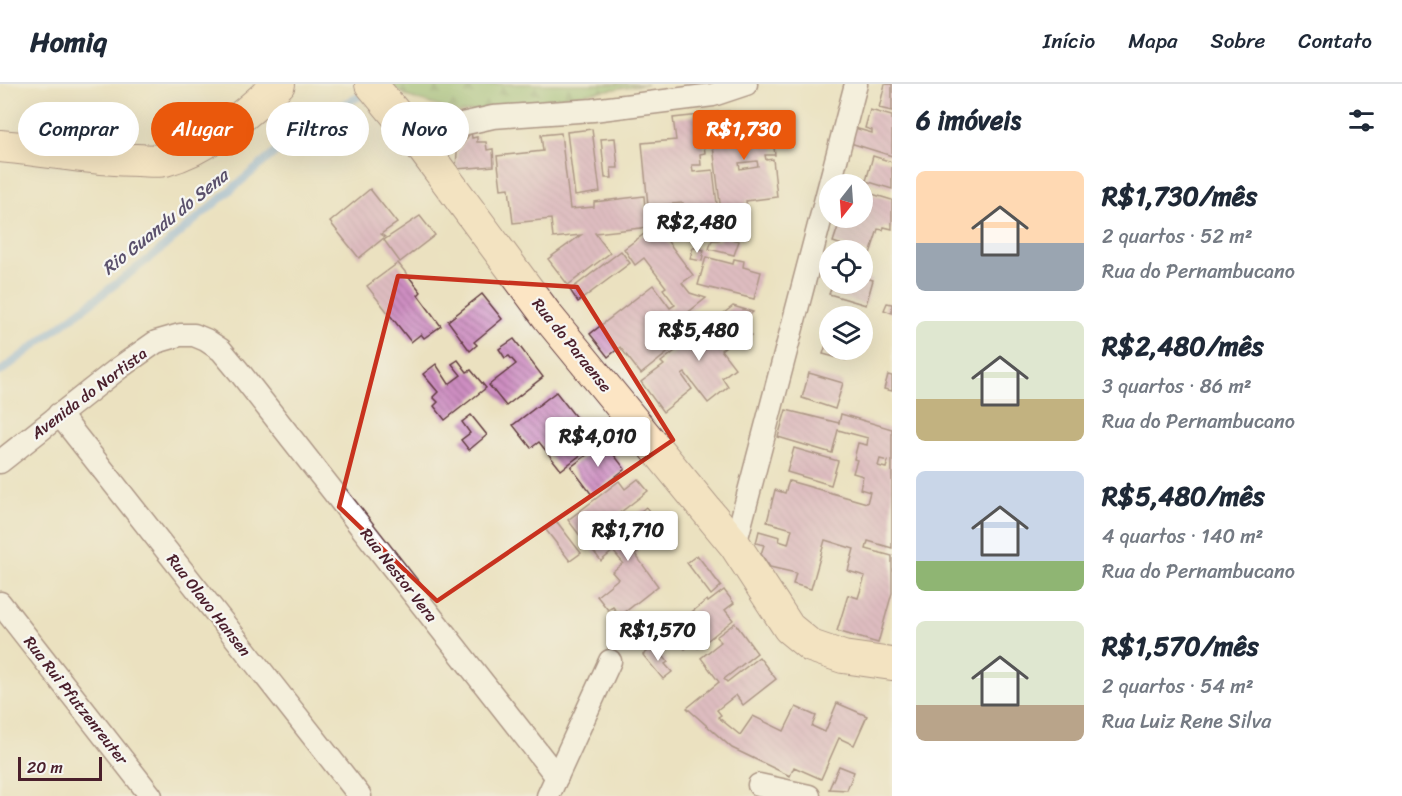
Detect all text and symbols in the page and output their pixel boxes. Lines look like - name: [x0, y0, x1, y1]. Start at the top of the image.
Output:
- text: Homiq: [30, 17, 107, 66]
- text: Início: [1043, 22, 1095, 60]
- text: Mapa: [1128, 22, 1178, 60]
- text: Sobre: [1211, 22, 1265, 60]
- text: Contato: [1298, 22, 1372, 60]
- text: 6 imóveis: [916, 97, 1021, 143]
- chip: Comprar: [18, 102, 139, 156]
- chip: Alugar: [151, 102, 254, 156]
- chip: Filtros: [266, 102, 369, 156]
- chip: Novo: [381, 102, 469, 156]
- icon: filters: [1345, 104, 1378, 137]
- pin: R$1,730: [689, 110, 799, 161]
- text: R$1,730: [707, 112, 781, 147]
- water label: Rio Guandu do Sena: [95, 159, 237, 283]
- text: R$1,730/mês: [1102, 173, 1257, 219]
- north arrow: [819, 174, 873, 228]
- map controls: [819, 174, 873, 360]
- icon: home: [964, 195, 1036, 267]
- pin: R$2,480: [642, 203, 752, 254]
- text: R$2,480: [657, 205, 737, 240]
- text: 2 quartos · 52 m²: [1102, 219, 1253, 254]
- button: locate: [819, 240, 873, 294]
- text: Rua do Pernambucano: [1102, 254, 1295, 289]
- street label: Rua do Paraense: [524, 291, 620, 399]
- button: layers: [819, 306, 873, 360]
- pin: R$5,480: [644, 311, 754, 362]
- text: R$5,480: [659, 313, 739, 348]
- text: R$2,480/mês: [1102, 323, 1264, 369]
- street label: Avenida do Nortista: [24, 339, 153, 447]
- icon: home: [964, 345, 1036, 417]
- text: 3 quartos · 86 m²: [1102, 369, 1252, 404]
- text: Rua do Pernambucano: [1102, 404, 1295, 439]
- pin: R$4,010: [543, 417, 653, 468]
- text: R$4,010: [559, 419, 637, 454]
- text: R$5,480/mês: [1102, 473, 1265, 519]
- icon: home: [964, 495, 1036, 567]
- pin: R$1,710: [573, 511, 683, 562]
- text: R$1,710: [592, 513, 664, 548]
- text: 4 quartos · 140 m²: [1102, 519, 1263, 554]
- street label: Rua Nestor Vera: [353, 521, 445, 629]
- street label: Rua Olavo Hansen: [159, 547, 259, 663]
- text: Rua do Pernambucano: [1102, 554, 1295, 589]
- pin: R$1,570: [603, 611, 713, 662]
- text: R$1,570: [620, 613, 696, 648]
- text: R$1,570/mês: [1102, 623, 1259, 669]
- street label: Rua Rui Pfutzenreuter: [16, 629, 137, 772]
- icon: home: [964, 645, 1036, 717]
- text: 2 quartos · 54 m²: [1102, 669, 1254, 704]
- text: Rua Luiz Rene Silva: [1102, 704, 1271, 739]
- text: 20 m: [27, 753, 63, 782]
- scale bar: [18, 754, 102, 782]

